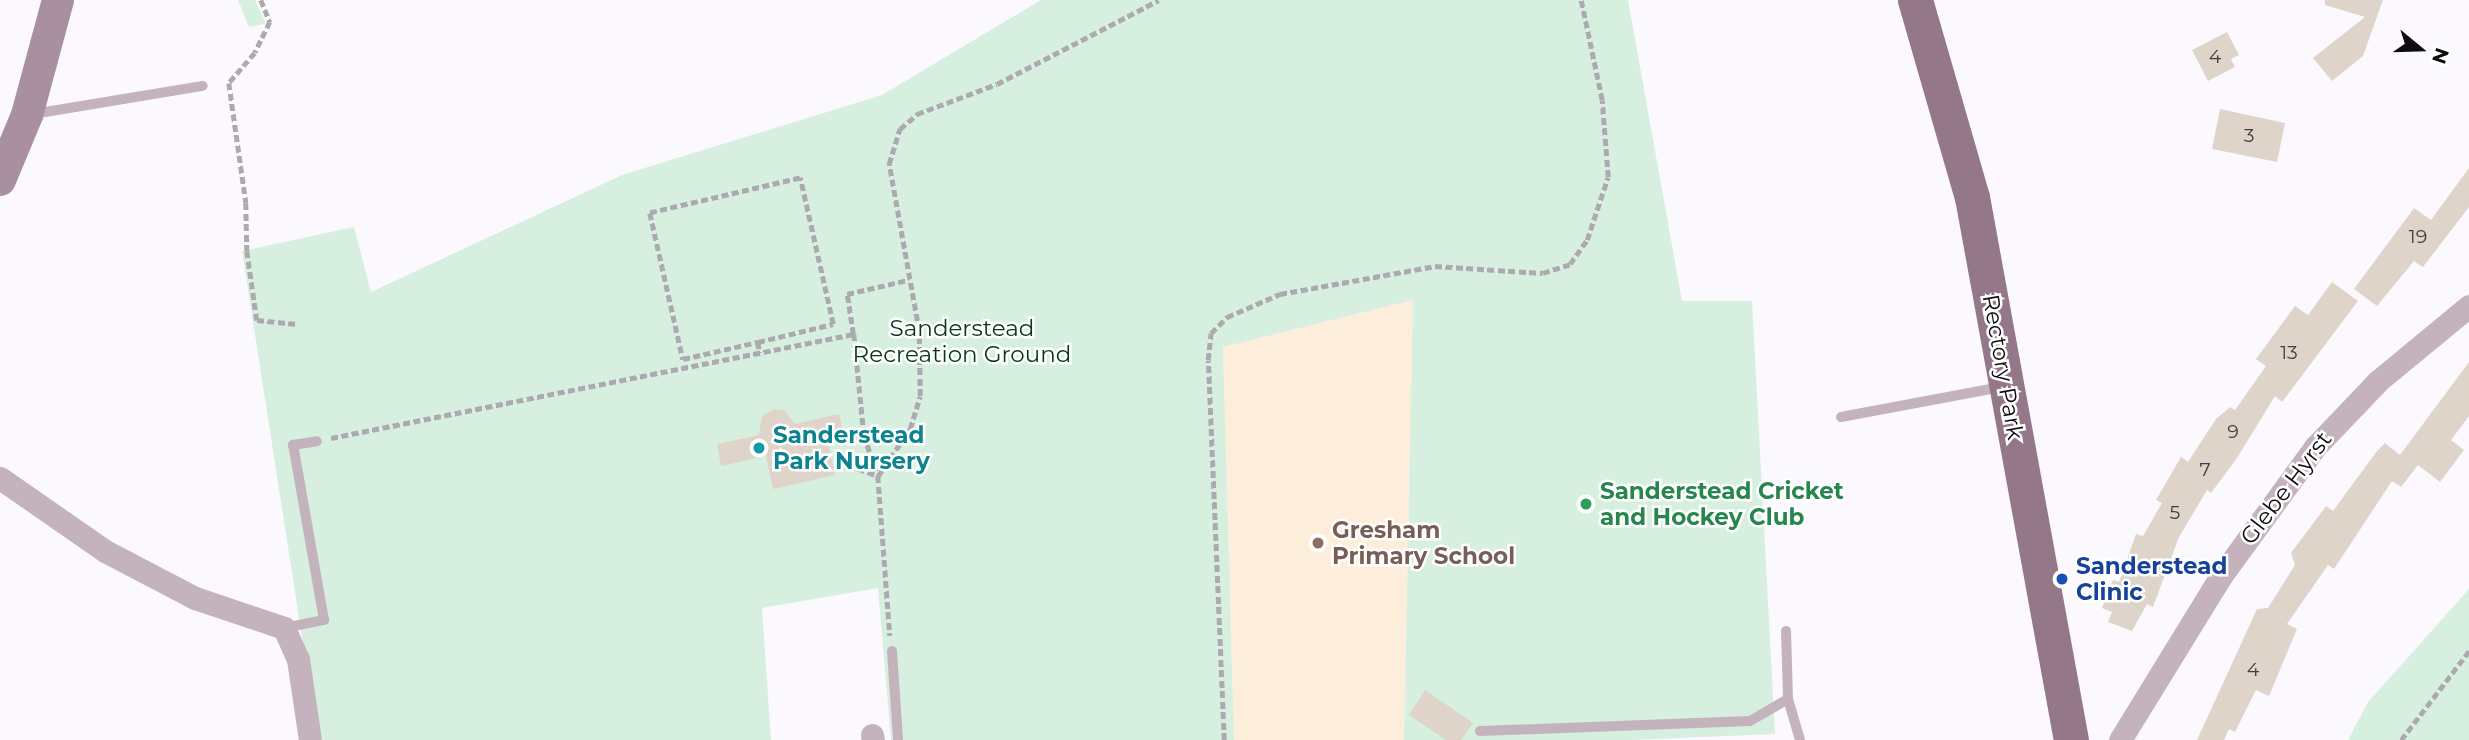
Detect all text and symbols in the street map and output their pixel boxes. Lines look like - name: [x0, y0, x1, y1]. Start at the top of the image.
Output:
- north arrow: [2385, 14, 2455, 84]
- text: N: [2427, 45, 2454, 67]
- house number: 4: [2209, 46, 2221, 68]
- house number: 3: [2244, 125, 2254, 147]
- house number: 19: [2409, 226, 2427, 248]
- street label: Rectory Park: [1977, 292, 2029, 442]
- park label: Sanderstead Recreation Ground: [853, 314, 1071, 368]
- house number: 13: [2280, 342, 2298, 364]
- place label: Sanderstead Park Nursery: [773, 421, 930, 475]
- house number: 9: [2227, 421, 2239, 443]
- street label: Glebe Hyrst: [2235, 426, 2337, 550]
- marker: Sanderstead Park Nursery: [751, 440, 767, 456]
- house number: 7: [2199, 459, 2211, 481]
- place label: Sanderstead Cricket and Hockey Club: [1600, 477, 1844, 531]
- marker: Sanderstead Cricket and Hockey Club: [1578, 496, 1594, 512]
- house number: 5: [2170, 502, 2180, 524]
- place label: Gresham Primary School: [1332, 516, 1515, 570]
- marker: Gresham Primary School: [1310, 535, 1326, 551]
- place label: Sanderstead Clinic: [2076, 552, 2227, 606]
- marker: Sanderstead Clinic: [2054, 571, 2070, 587]
- house number: 4: [2247, 659, 2259, 681]

